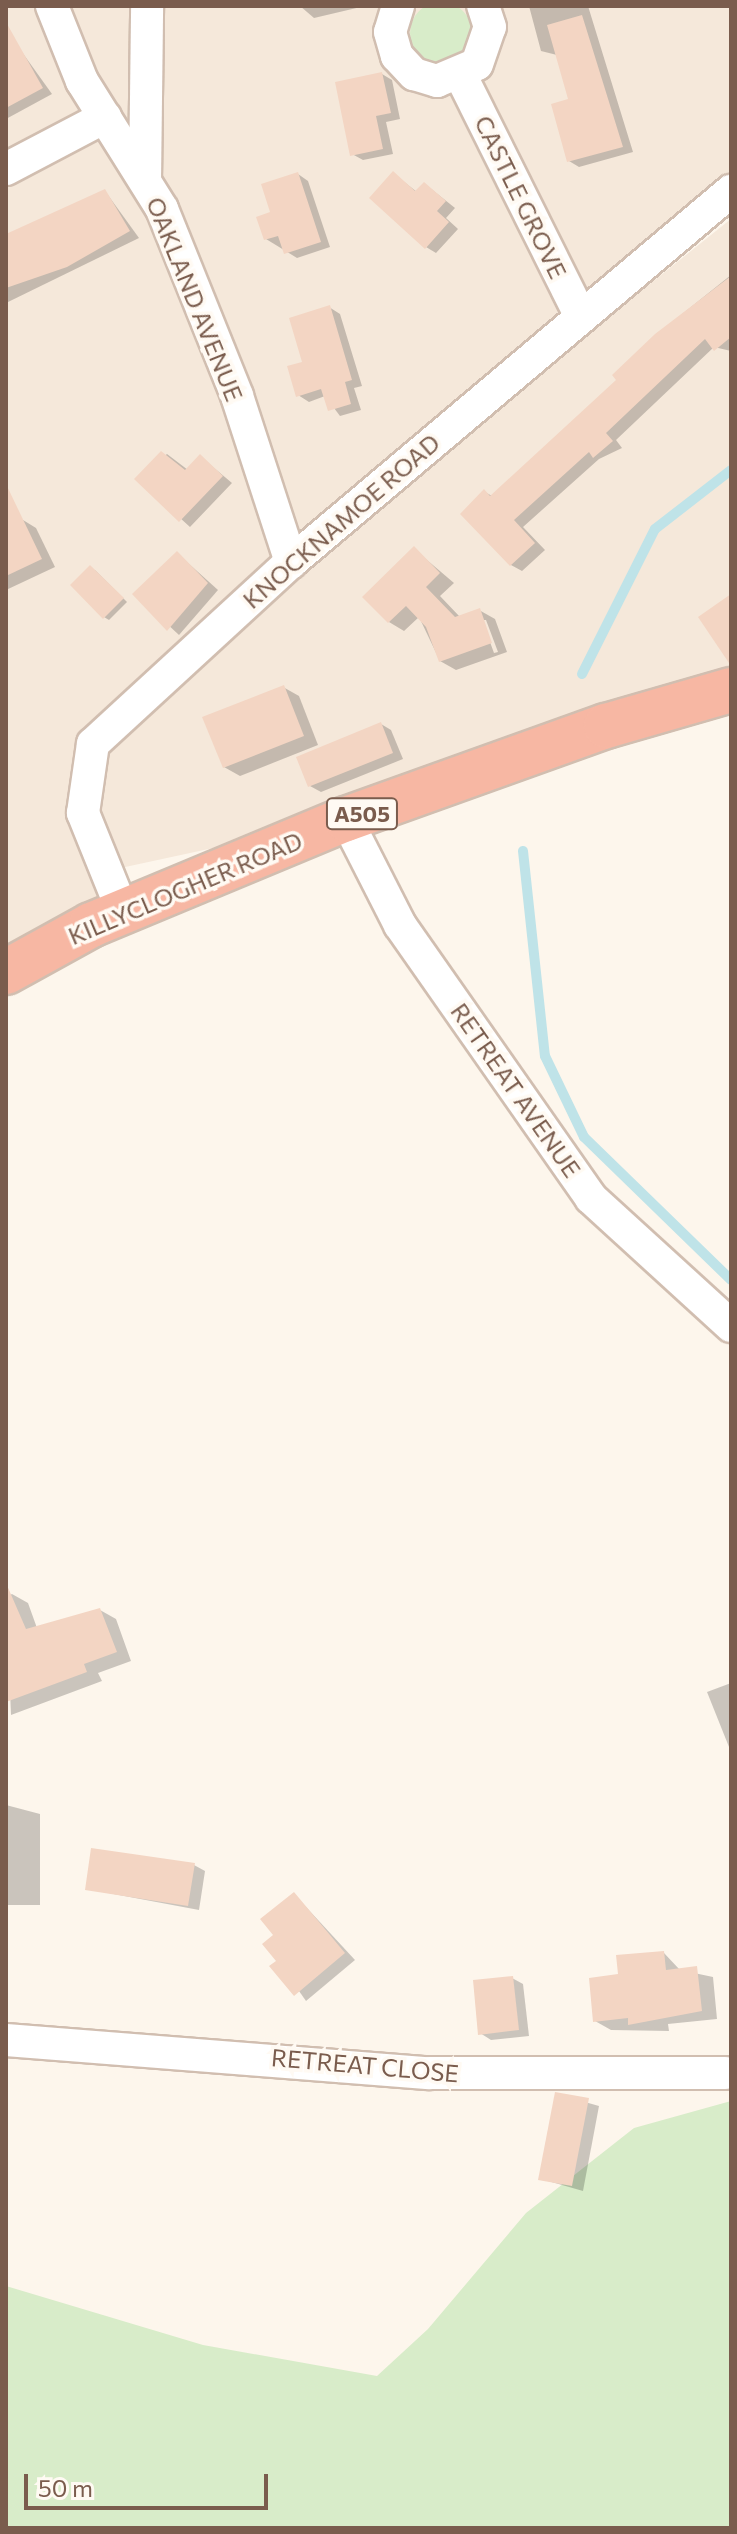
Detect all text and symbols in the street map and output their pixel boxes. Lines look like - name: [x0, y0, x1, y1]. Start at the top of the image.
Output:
- street label: CASTLE GROVE: [469, 111, 573, 283]
- street label: OAKLAND AVENUE: [141, 193, 249, 405]
- street label: KNOCKNAMOE ROAD: [237, 428, 445, 614]
- road number: A505: [324, 796, 400, 832]
- street label: KILLYCLOGHER ROAD: [64, 826, 306, 950]
- street label: RETREAT AVENUE: [445, 997, 587, 1183]
- street label: RETREAT CLOSE: [270, 2042, 460, 2088]
- scale bar: [28, 2458, 272, 2508]
- text: 50 m: [38, 2473, 93, 2502]

